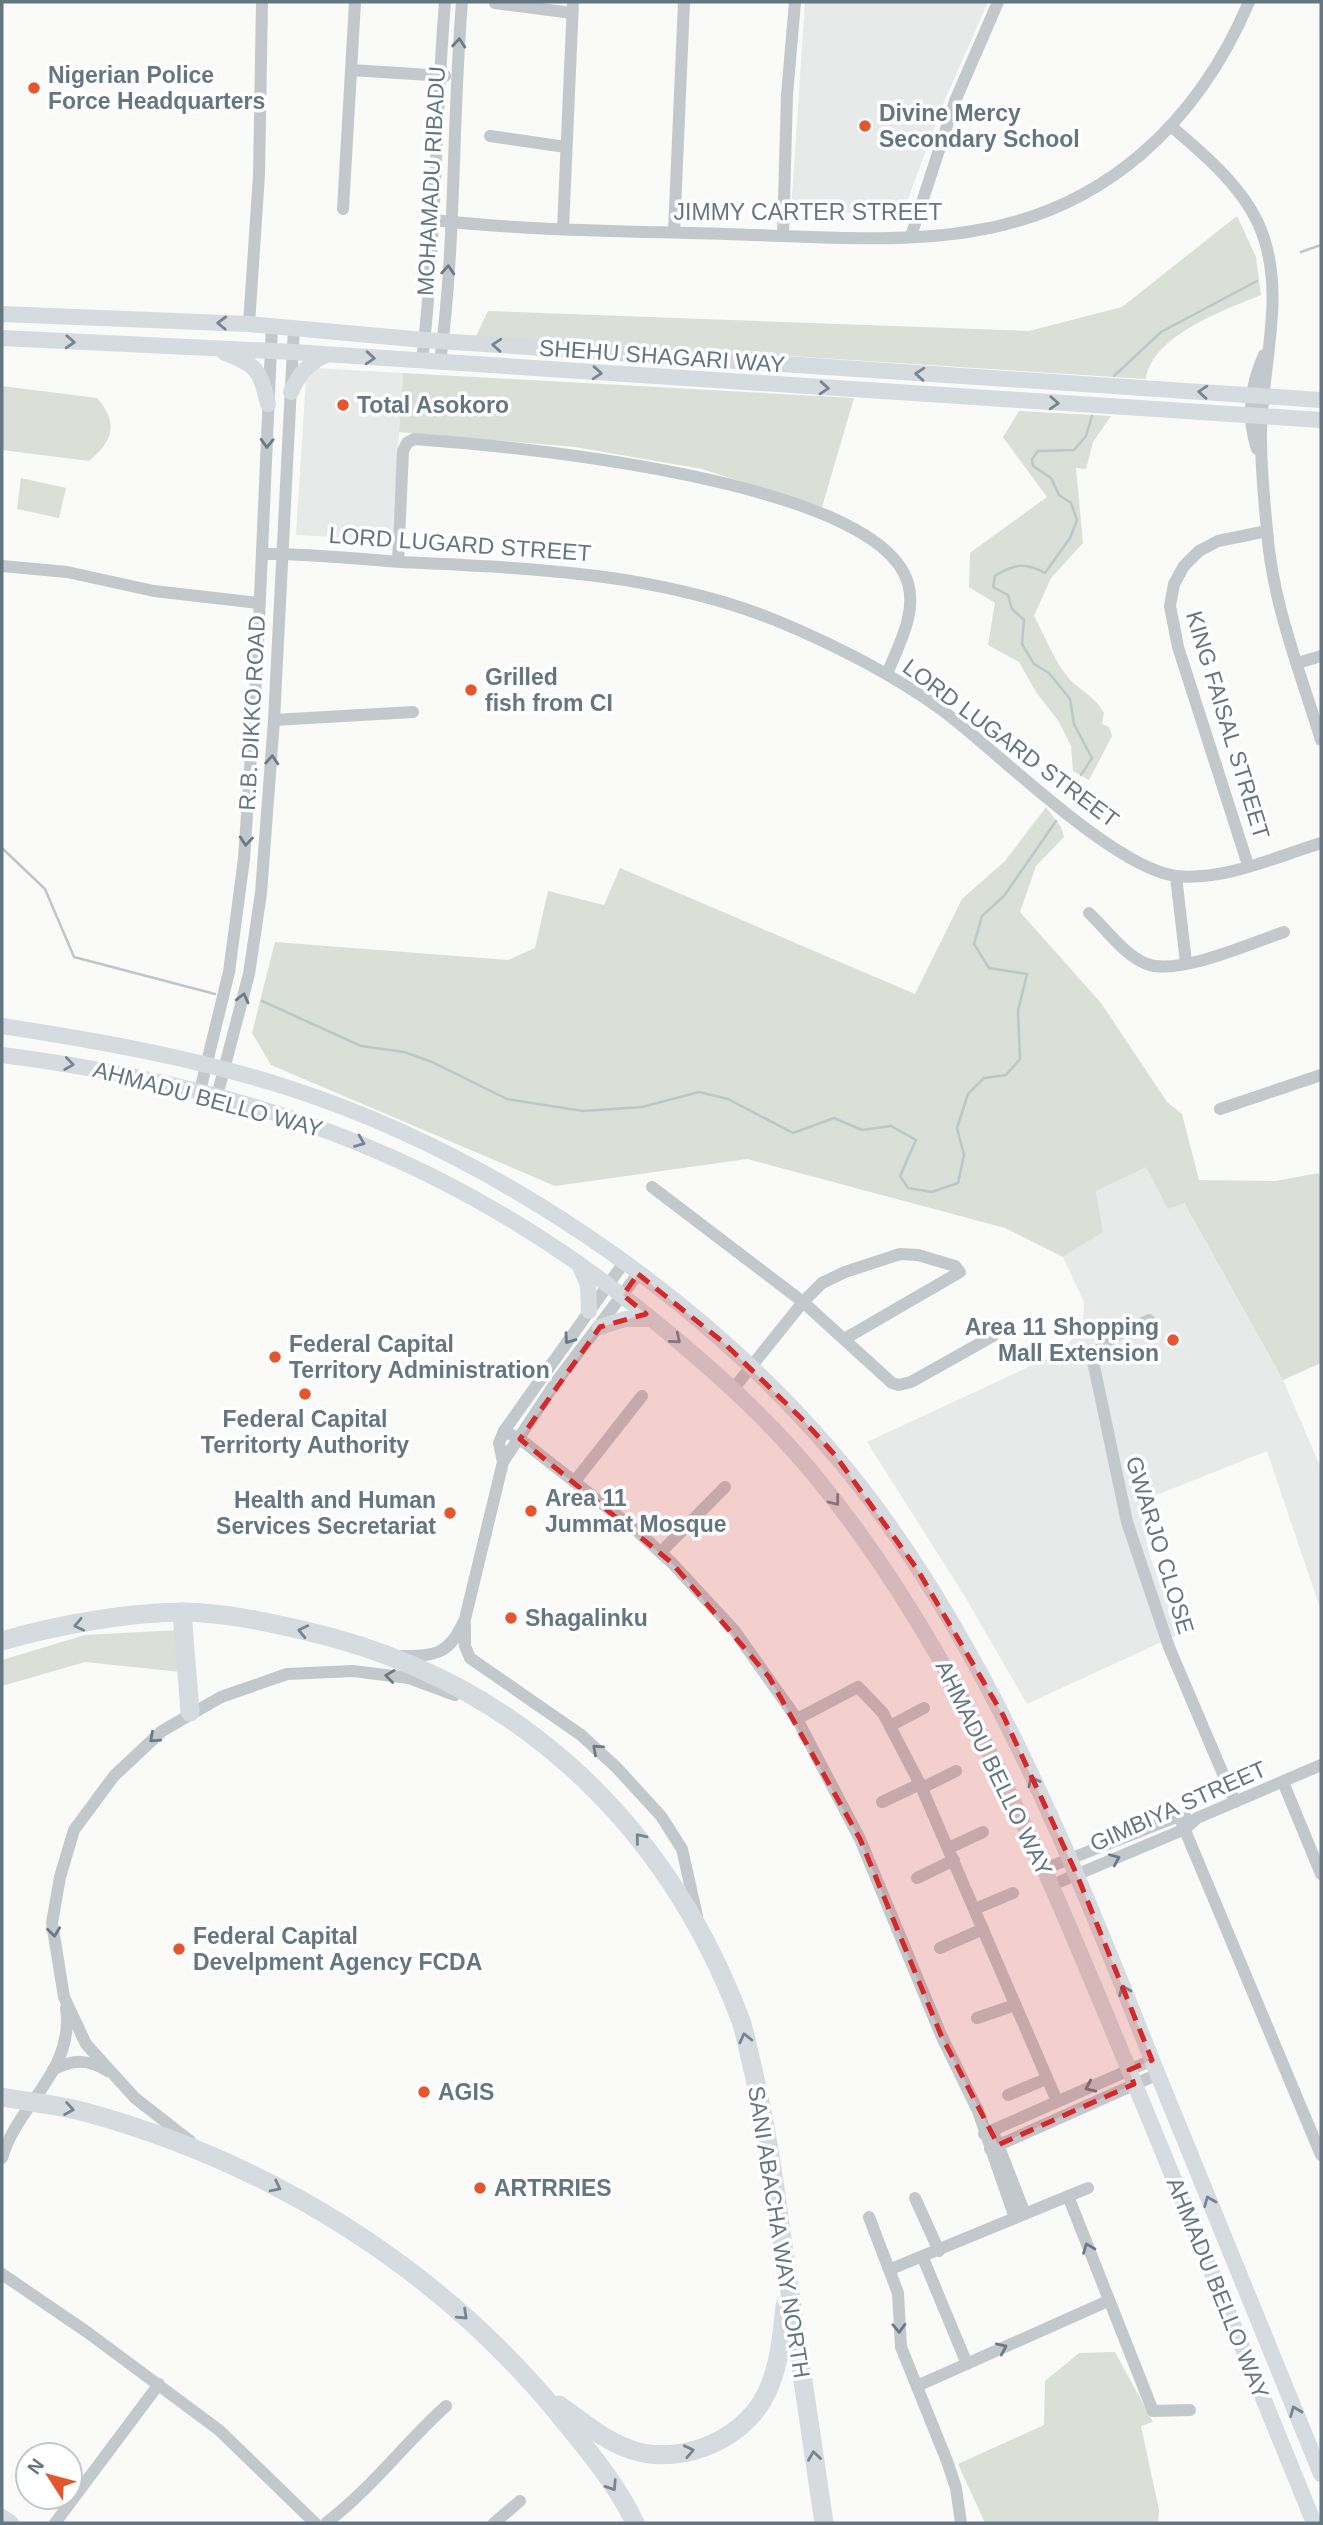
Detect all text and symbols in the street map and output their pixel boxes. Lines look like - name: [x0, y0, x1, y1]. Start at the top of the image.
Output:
- one-way arrow: [451, 37, 466, 48]
- place label: Nigerian Police Force Headquarters: [48, 62, 265, 114]
- street label: MOHAMADU RIBADU: [412, 65, 450, 297]
- marker: Nigerian Police Force Headquarters: [26, 80, 42, 96]
- place label: Divine Mercy Secondary School: [879, 100, 1080, 152]
- marker: Divine Mercy Secondary School: [857, 118, 873, 134]
- street label: JIMMY CARTER STREET: [674, 199, 942, 225]
- one-way arrow: [441, 265, 456, 276]
- one-way arrow: [216, 316, 227, 331]
- one-way arrow: [65, 334, 76, 349]
- street label: SHEHU SHAGARI WAY: [538, 334, 786, 378]
- one-way arrow: [492, 337, 503, 352]
- one-way arrow: [365, 350, 376, 365]
- one-way arrow: [592, 365, 603, 380]
- one-way arrow: [914, 367, 925, 382]
- one-way arrow: [819, 380, 830, 395]
- one-way arrow: [1197, 385, 1208, 400]
- place label: Total Asokoro: [357, 392, 509, 418]
- one-way arrow: [1049, 395, 1060, 410]
- marker: Total Asokoro: [335, 397, 351, 413]
- one-way arrow: [259, 438, 274, 449]
- street label: LORD LUGARD STREET: [328, 522, 592, 566]
- street label: KING FAISAL STREET: [1181, 608, 1275, 842]
- street label: R.B. DIKKO ROAD: [234, 615, 270, 811]
- street label: LORD LUGARD STREET: [898, 653, 1124, 833]
- place label: Grilled fish from CI: [485, 664, 613, 716]
- marker: Grilled fish from CI: [463, 682, 479, 698]
- one-way arrow: [264, 754, 279, 765]
- one-way arrow: [239, 836, 254, 847]
- one-way arrow: [235, 992, 249, 1004]
- one-way arrow: [64, 1056, 75, 1071]
- street label: AHMADU BELLO WAY: [90, 1056, 326, 1142]
- one-way arrow: [353, 1133, 365, 1147]
- place label: Area 11 Shopping Mall Extension: [965, 1314, 1159, 1366]
- place label: Federal Capital Territory Administration: [289, 1331, 550, 1383]
- one-way arrow: [565, 1331, 577, 1344]
- one-way arrow: [667, 1331, 680, 1343]
- marker: Area 11 Shopping Mall Extension: [1165, 1332, 1181, 1348]
- marker: Federal Capital Territory Administration: [267, 1349, 283, 1365]
- marker: Federal Capital Territorty Authority: [297, 1386, 313, 1402]
- place label: Federal Capital Territorty Authority: [201, 1406, 409, 1458]
- street label: GWARJO CLOSE: [1121, 1453, 1199, 1637]
- place label: Area 11 Jummat Mosque: [545, 1485, 726, 1537]
- place label: Health and Human Services Secretariat: [216, 1487, 436, 1539]
- one-way arrow: [826, 1493, 839, 1506]
- marker: Area 11 Jummat Mosque: [523, 1503, 539, 1519]
- marker: Health and Human Services Secretariat: [442, 1505, 458, 1521]
- place label: Shagalinku: [525, 1605, 648, 1631]
- marker: Shagalinku: [503, 1610, 519, 1626]
- one-way arrow: [73, 1617, 85, 1632]
- one-way arrow: [297, 1624, 309, 1639]
- street label: AHMADU BELLO WAY: [930, 1656, 1058, 1880]
- one-way arrow: [384, 1668, 396, 1683]
- one-way arrow: [149, 1730, 162, 1743]
- one-way arrow: [592, 1745, 605, 1758]
- street label: GIMBIYA STREET: [1086, 1755, 1270, 1857]
- one-way arrow: [1027, 1776, 1041, 1788]
- one-way arrow: [636, 1834, 648, 1847]
- one-way arrow: [1108, 1853, 1120, 1867]
- place label: Federal Capital Develpment Agency FCDA: [193, 1923, 482, 1975]
- one-way arrow: [47, 1926, 62, 1938]
- marker: Federal Capital Develpment Agency FCDA: [171, 1941, 187, 1957]
- one-way arrow: [1118, 1985, 1132, 1997]
- one-way arrow: [739, 2032, 753, 2044]
- place label: AGIS: [438, 2079, 494, 2105]
- one-way arrow: [1084, 2079, 1097, 2093]
- marker: AGIS: [416, 2084, 432, 2100]
- street label: SANI ABACHA WAY NORTH: [743, 2084, 815, 2380]
- one-way arrow: [63, 2101, 75, 2116]
- street label: AHMADU BELLO WAY: [1162, 2174, 1274, 2402]
- place label: ARTRRIES: [494, 2175, 612, 2201]
- one-way arrow: [269, 2178, 281, 2192]
- marker: ARTRRIES: [472, 2180, 488, 2196]
- one-way arrow: [1204, 2195, 1218, 2207]
- one-way arrow: [1082, 2243, 1096, 2255]
- one-way arrow: [455, 2306, 468, 2319]
- one-way arrow: [892, 2323, 907, 2334]
- one-way arrow: [995, 2342, 1007, 2356]
- one-way arrow: [1290, 2406, 1304, 2418]
- north arrow: [14, 2441, 84, 2511]
- one-way arrow: [683, 2444, 695, 2459]
- one-way arrow: [807, 2450, 822, 2462]
- text: N: [23, 2455, 48, 2478]
- one-way arrow: [604, 2478, 617, 2491]

